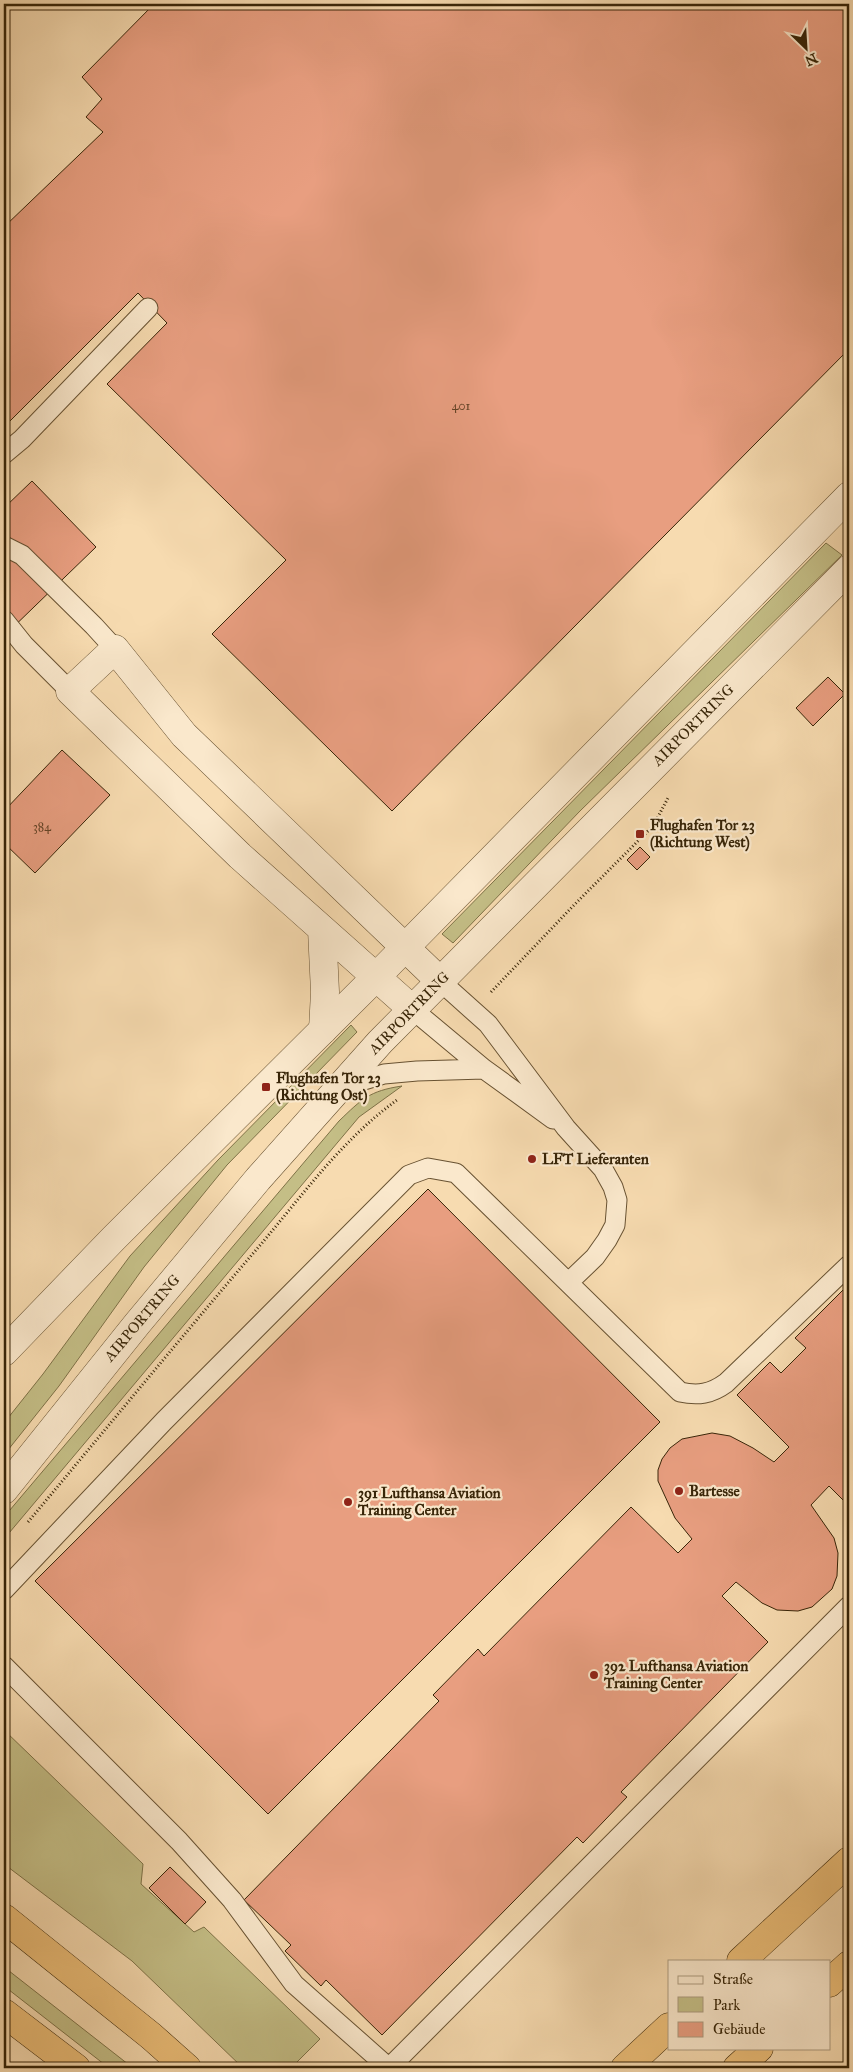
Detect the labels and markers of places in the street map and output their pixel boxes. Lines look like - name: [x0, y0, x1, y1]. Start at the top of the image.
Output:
- place label: Flughafen Tor 23 (Richtung West): [650, 816, 755, 852]
- marker: Flughafen Tor 23 (Richtung West): [634, 828, 646, 840]
- place label: Flughafen Tor 23 (Richtung Ost): [276, 1069, 381, 1105]
- marker: Flughafen Tor 23 (Richtung Ost): [260, 1081, 272, 1093]
- place label: LFT Lieferanten: [542, 1150, 650, 1168]
- marker: LFT Lieferanten: [526, 1153, 538, 1165]
- place label: Bartesse: [689, 1482, 740, 1500]
- place label: 391 Lufthansa Aviation Training Center: [357, 1484, 502, 1520]
- marker: Bartesse: [673, 1485, 685, 1497]
- marker: 391 Lufthansa Aviation Training Center: [342, 1496, 354, 1508]
- place label: 392 Lufthansa Aviation Training Center: [603, 1657, 749, 1693]
- marker: 392 Lufthansa Aviation Training Center: [588, 1669, 600, 1681]

